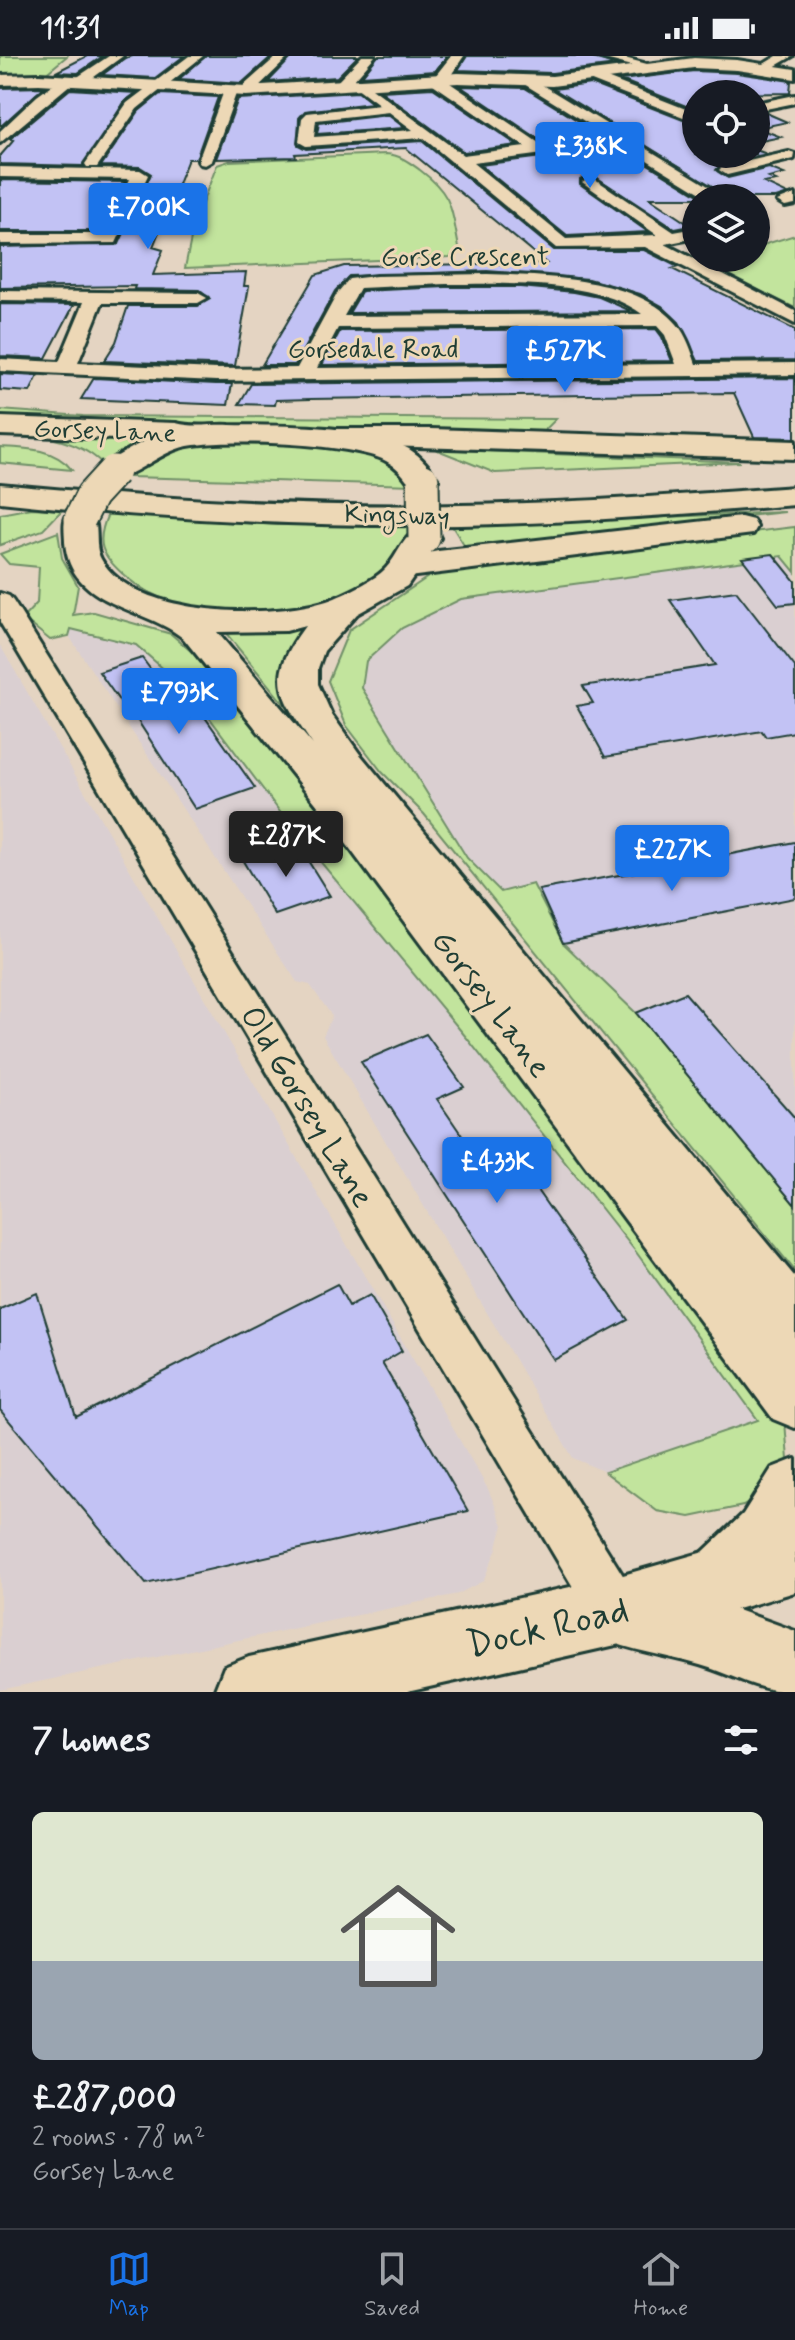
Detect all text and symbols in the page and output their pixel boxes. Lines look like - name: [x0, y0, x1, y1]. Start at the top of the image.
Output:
- text: 11:31: [40, 9, 101, 48]
- map controls: [682, 80, 770, 272]
- button: locate: [682, 80, 770, 168]
- pin: £338K: [534, 122, 646, 190]
- text: £338K: [553, 131, 627, 165]
- pin: £700K: [92, 183, 204, 251]
- button: layers: [682, 184, 770, 272]
- text: £700K: [107, 192, 189, 226]
- street label: Gorse Crescent: [381, 241, 549, 275]
- pin: £527K: [509, 326, 621, 394]
- street label: Gorsedale Road: [288, 333, 458, 367]
- text: £527K: [525, 335, 605, 369]
- street label: Gorsey Lane: [33, 413, 177, 451]
- street label: Kingsway: [344, 498, 450, 536]
- pin: £793K: [123, 668, 235, 736]
- text: £793K: [140, 677, 218, 711]
- pin: £287K: [230, 811, 342, 879]
- text: £287K: [247, 820, 325, 854]
- pin: £227K: [616, 825, 728, 893]
- text: £227K: [633, 834, 711, 868]
- street label: Gorsey Lane: [421, 922, 560, 1087]
- street label: Old Gorsey Lane: [230, 998, 383, 1216]
- pin: £433K: [441, 1137, 553, 1205]
- text: £433K: [460, 1146, 534, 1180]
- street label: Dock Road: [462, 1586, 633, 1671]
- text: 7 homes: [32, 1718, 151, 1763]
- icon: filters: [719, 1718, 763, 1762]
- icon: home: [326, 1864, 470, 2008]
- text: £287,000: [32, 2076, 176, 2121]
- text: 2 rooms · 78 m²: [32, 2121, 205, 2155]
- text: Gorsey Lane: [32, 2155, 174, 2189]
- tab: Map: [107, 2247, 151, 2323]
- tab: Saved: [364, 2247, 420, 2323]
- tab: Home: [634, 2247, 688, 2323]

